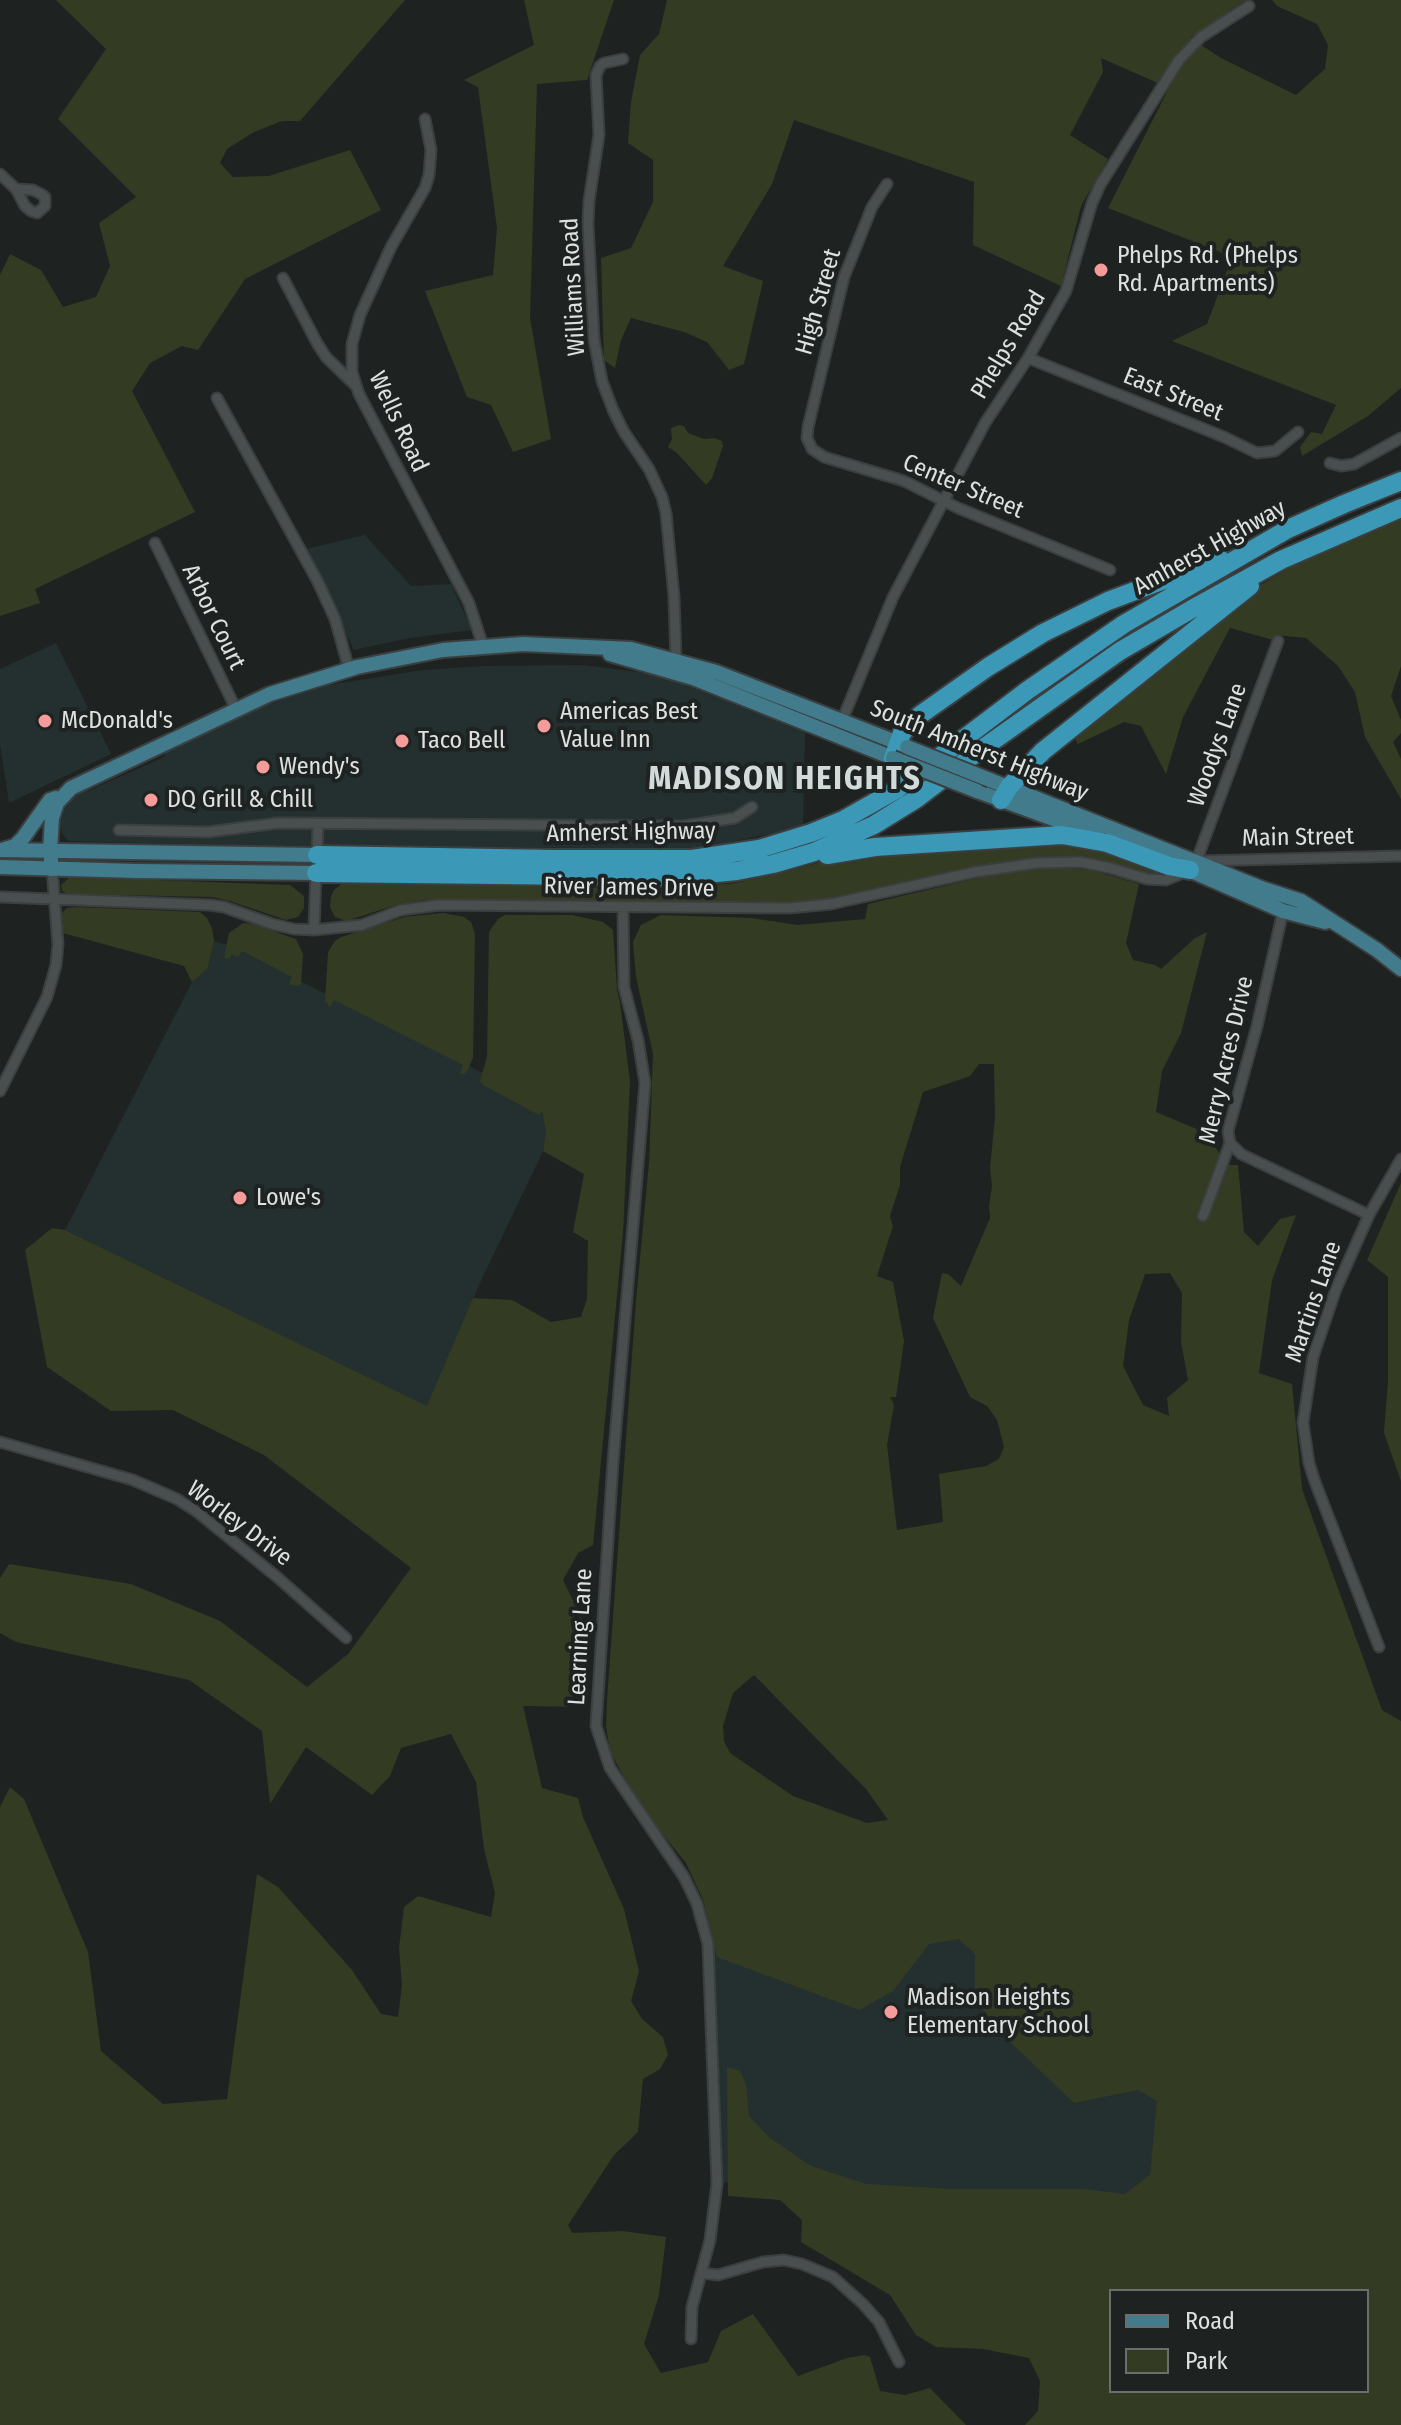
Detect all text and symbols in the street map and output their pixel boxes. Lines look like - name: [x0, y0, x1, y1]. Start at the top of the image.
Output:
- street label: Williams Road: [556, 217, 592, 357]
- place label: Phelps Rd. (Phelps Rd. Apartments): [1117, 242, 1298, 298]
- street label: High Street: [790, 246, 848, 358]
- marker: Phelps Rd. (Phelps Rd. Apartments): [1092, 261, 1110, 279]
- street label: Phelps Road: [965, 286, 1053, 404]
- street label: East Street: [1119, 362, 1227, 428]
- street label: Wells Road: [362, 367, 434, 477]
- street label: Center Street: [898, 449, 1028, 525]
- street label: Amherst Highway: [1129, 494, 1291, 602]
- street label: Arbor Court: [175, 560, 251, 674]
- street label: Woodys Lane: [1182, 679, 1254, 811]
- street label: South Amherst Highway: [866, 694, 1092, 808]
- place label: Americas Best Value Inn: [560, 698, 698, 754]
- place label: McDonald's: [61, 707, 173, 735]
- marker: McDonald's: [36, 712, 54, 730]
- marker: Americas Best Value Inn: [535, 717, 553, 735]
- place label: Taco Bell: [418, 727, 505, 755]
- marker: Taco Bell: [393, 732, 411, 750]
- place label: Wendy's: [279, 753, 360, 781]
- marker: Wendy's: [254, 758, 272, 776]
- district label: MADISON HEIGHTS: [648, 761, 922, 799]
- place label: DQ Grill & Chill: [167, 786, 313, 814]
- marker: DQ Grill & Chill: [142, 791, 160, 809]
- street label: Amherst Highway: [546, 817, 716, 849]
- street label: Main Street: [1242, 823, 1354, 853]
- street label: River James Drive: [543, 872, 715, 904]
- street label: Merry Acres Drive: [1194, 973, 1260, 1147]
- place label: Lowe's: [256, 1184, 321, 1212]
- marker: Lowe's: [231, 1189, 249, 1207]
- street label: Martins Lane: [1280, 1238, 1348, 1366]
- street label: Worley Drive: [181, 1475, 297, 1573]
- street label: Learning Lane: [563, 1568, 599, 1706]
- place label: Madison Heights Elementary School: [907, 1984, 1090, 2040]
- marker: Madison Heights Elementary School: [882, 2003, 900, 2021]
- legend: [1109, 2289, 1369, 2393]
- text: Road: [1185, 2307, 1235, 2335]
- text: Park: [1185, 2347, 1228, 2375]

